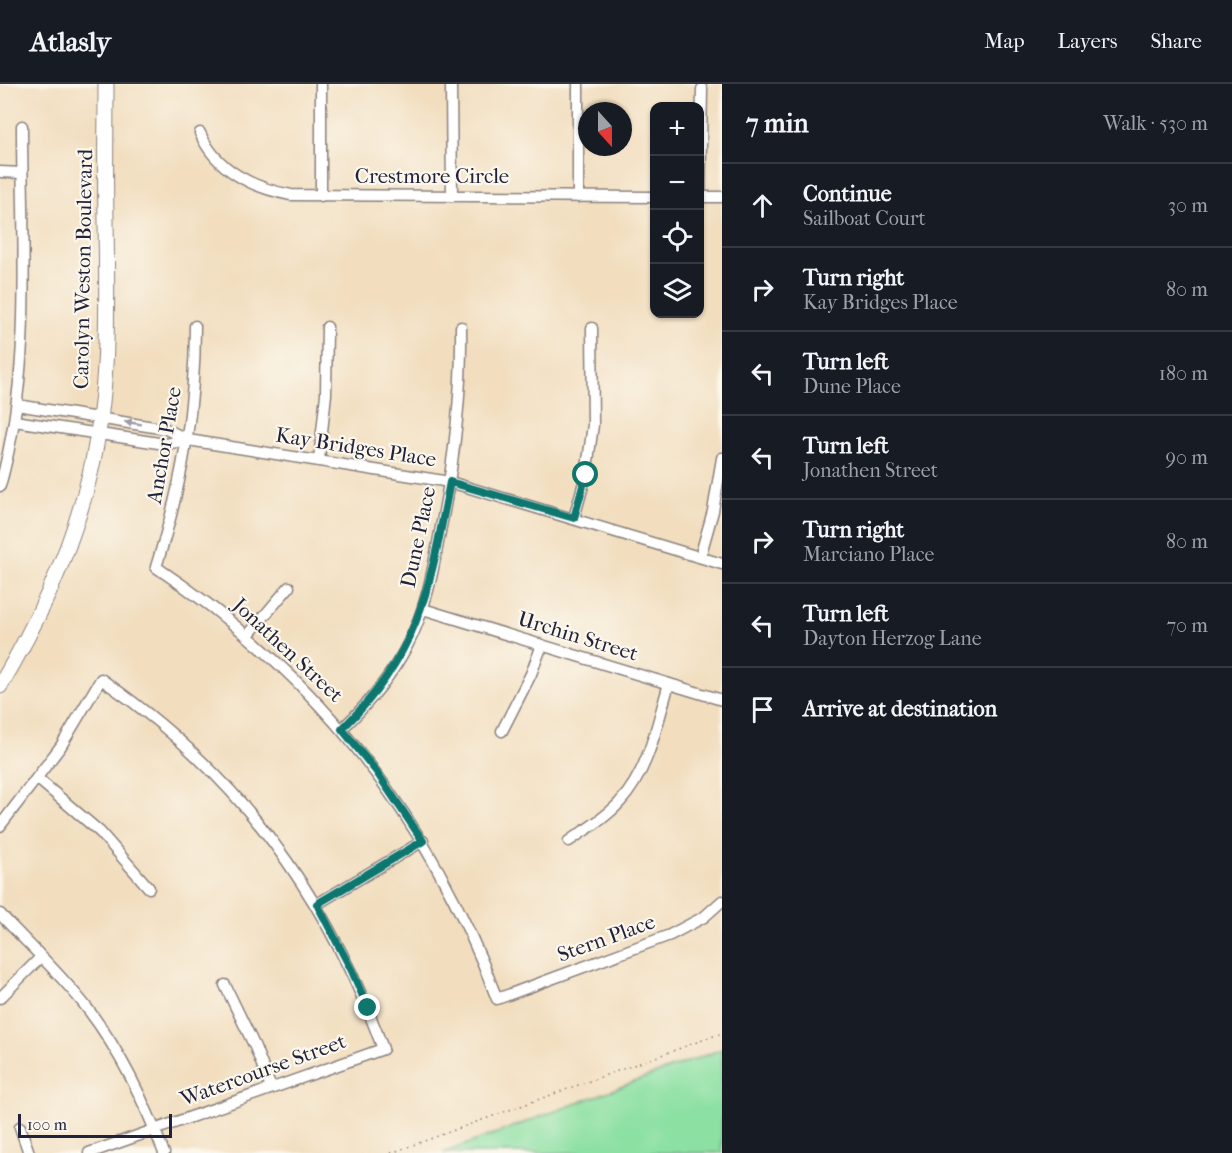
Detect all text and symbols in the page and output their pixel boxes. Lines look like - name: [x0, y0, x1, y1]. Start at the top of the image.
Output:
- text: Atlasly: [30, 25, 111, 58]
- text: Map: [984, 29, 1025, 53]
- text: Layers: [1058, 29, 1117, 53]
- text: Share: [1150, 29, 1202, 53]
- north arrow: [578, 102, 632, 156]
- map controls: [650, 102, 704, 318]
- button: +: [650, 102, 704, 156]
- text: 7 min: [746, 108, 809, 139]
- text: Walk · 530 m: [1103, 112, 1208, 135]
- street label: Carolyn Weston Boulevard: [69, 148, 97, 389]
- button: −: [650, 156, 704, 210]
- street label: Crestmore Circle: [355, 164, 509, 188]
- text: Continue: [803, 181, 892, 207]
- icon: ahead: [746, 189, 779, 222]
- text: 30 m: [1168, 194, 1208, 217]
- text: Sailboat Court: [803, 207, 926, 230]
- button: locate: [650, 210, 704, 264]
- button: layers: [650, 264, 704, 318]
- text: Turn right: [803, 265, 904, 291]
- icon: right: [746, 273, 779, 306]
- text: 80 m: [1166, 278, 1208, 301]
- text: Kay Bridges Place: [803, 291, 958, 314]
- text: Turn left: [803, 349, 889, 375]
- icon: left: [746, 357, 779, 390]
- text: 180 m: [1159, 362, 1208, 385]
- text: Dune Place: [803, 375, 901, 398]
- street label: Anchor Place: [142, 385, 186, 506]
- one-way arrow: [123, 419, 142, 428]
- street label: Kay Bridges Place: [274, 422, 438, 472]
- text: Turn left: [803, 433, 889, 459]
- icon: left: [746, 441, 779, 474]
- text: 90 m: [1166, 446, 1208, 469]
- text: Jonathen Street: [803, 459, 938, 482]
- route start: [572, 461, 598, 487]
- street label: Dune Place: [396, 484, 440, 590]
- text: Turn right: [803, 517, 904, 543]
- icon: right: [746, 525, 779, 558]
- text: 80 m: [1166, 530, 1208, 553]
- text: Marciano Place: [803, 543, 934, 566]
- street label: Jonathen Street: [227, 592, 348, 707]
- text: Turn left: [803, 601, 889, 627]
- street label: Urchin Street: [515, 606, 642, 666]
- icon: left: [746, 609, 779, 642]
- text: 70 m: [1166, 614, 1208, 637]
- text: Dayton Herzog Lane: [803, 627, 982, 650]
- icon: arrive: [746, 693, 779, 726]
- text: Arrive at destination: [803, 696, 997, 722]
- street label: Stern Place: [554, 909, 658, 967]
- route end: [354, 994, 380, 1020]
- street label: Watercourse Street: [176, 1029, 349, 1111]
- scale bar: [18, 1111, 172, 1138]
- text: 100 m: [27, 1115, 67, 1134]

